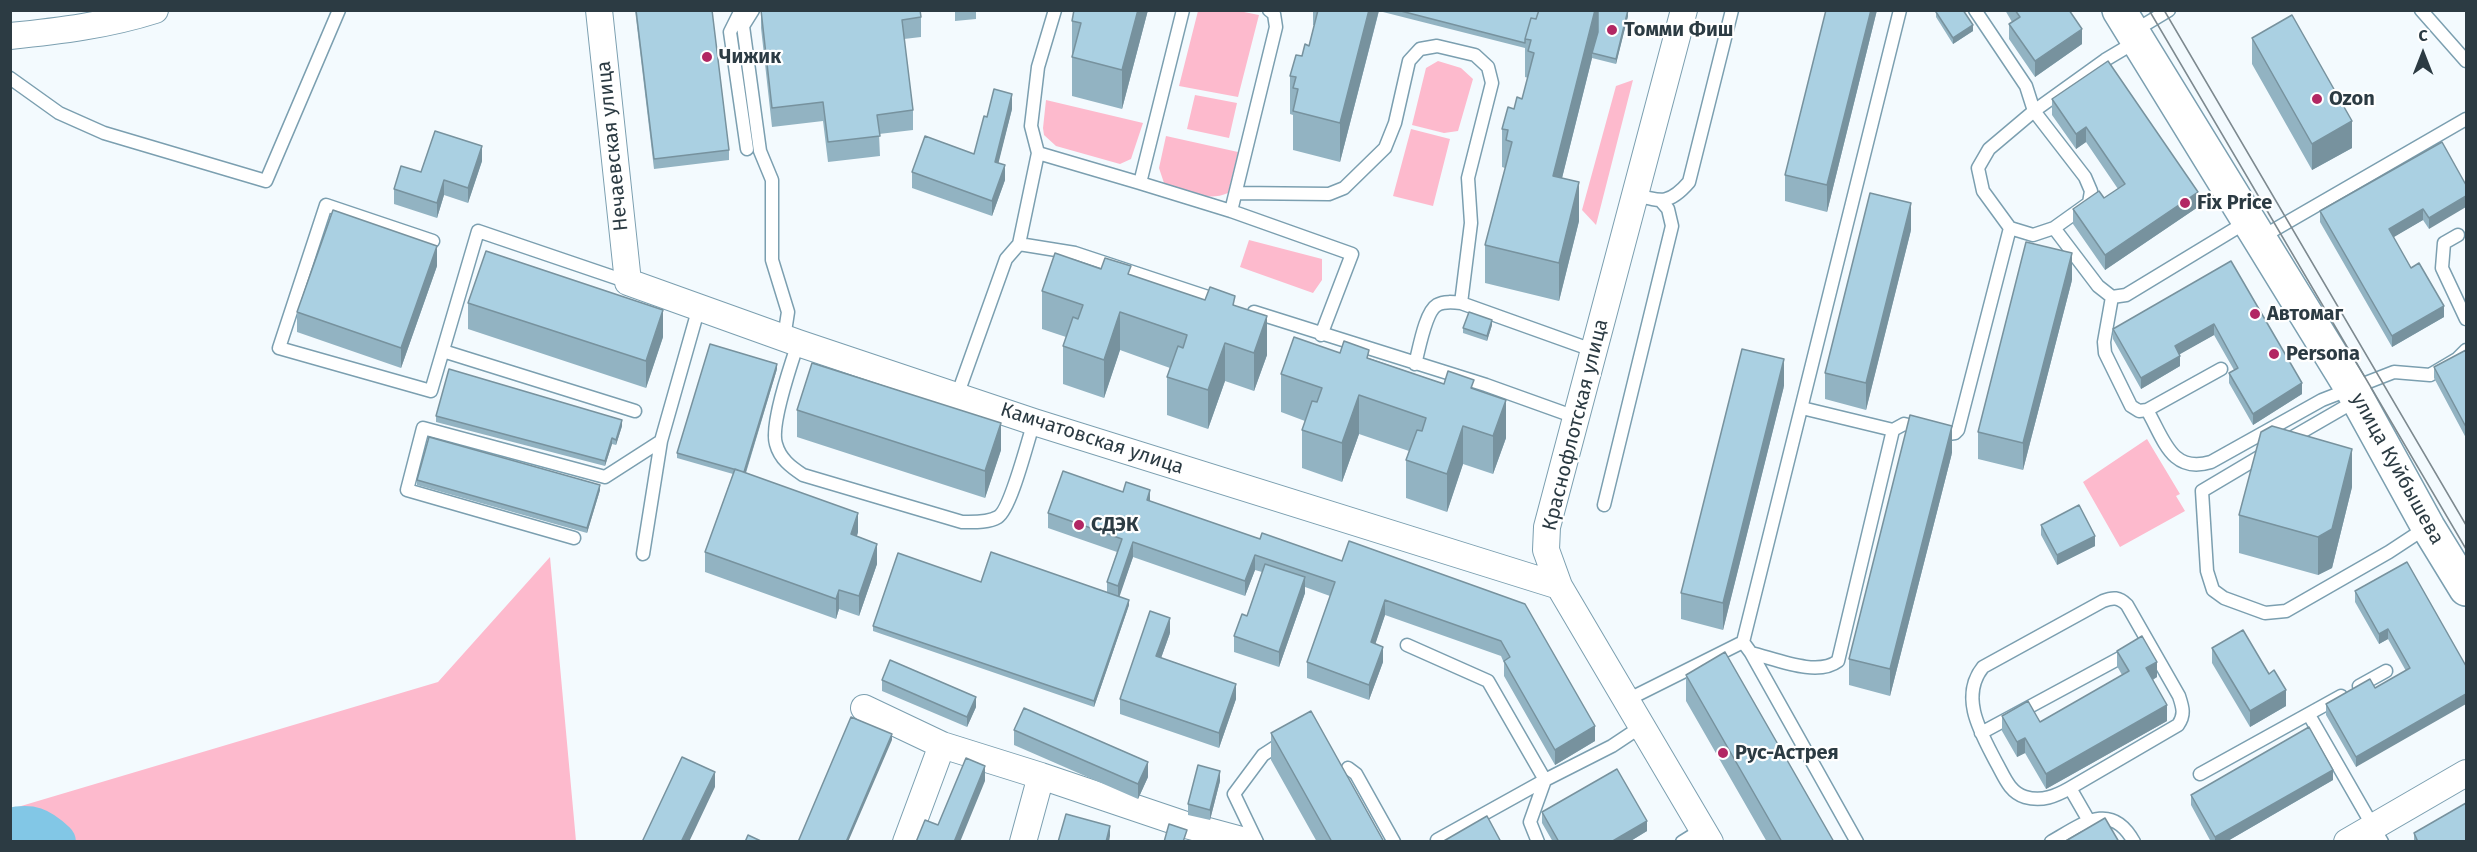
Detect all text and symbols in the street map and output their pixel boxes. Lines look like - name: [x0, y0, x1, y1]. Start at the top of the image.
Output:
- place label: Томми Фиш: [1624, 18, 1733, 42]
- marker: Томми Фиш: [1605, 23, 1619, 37]
- north arrow: [2393, 24, 2453, 84]
- text: С: [2418, 26, 2428, 45]
- place label: Чижик: [719, 45, 781, 69]
- marker: Чижик: [700, 50, 714, 64]
- street label: Нечаевская улица: [592, 60, 634, 232]
- place label: Ozon: [2329, 87, 2375, 111]
- marker: Ozon: [2310, 92, 2324, 106]
- place label: Fix Price: [2197, 191, 2272, 215]
- marker: Fix Price: [2178, 196, 2192, 210]
- place label: Автомаг: [2267, 302, 2343, 326]
- marker: Автомаг: [2248, 307, 2262, 321]
- street label: Краснофлотская улица: [1538, 317, 1614, 533]
- place label: Persona: [2286, 342, 2360, 366]
- marker: Persona: [2267, 347, 2281, 361]
- street label: улица Куйбышева: [2345, 389, 2449, 549]
- street label: Камчатовская улица: [997, 398, 1187, 480]
- place label: СДЭК: [1091, 513, 1138, 537]
- marker: СДЭК: [1072, 518, 1086, 532]
- place label: Рус-Астрея: [1735, 741, 1839, 765]
- marker: Рус-Астрея: [1716, 746, 1730, 760]

